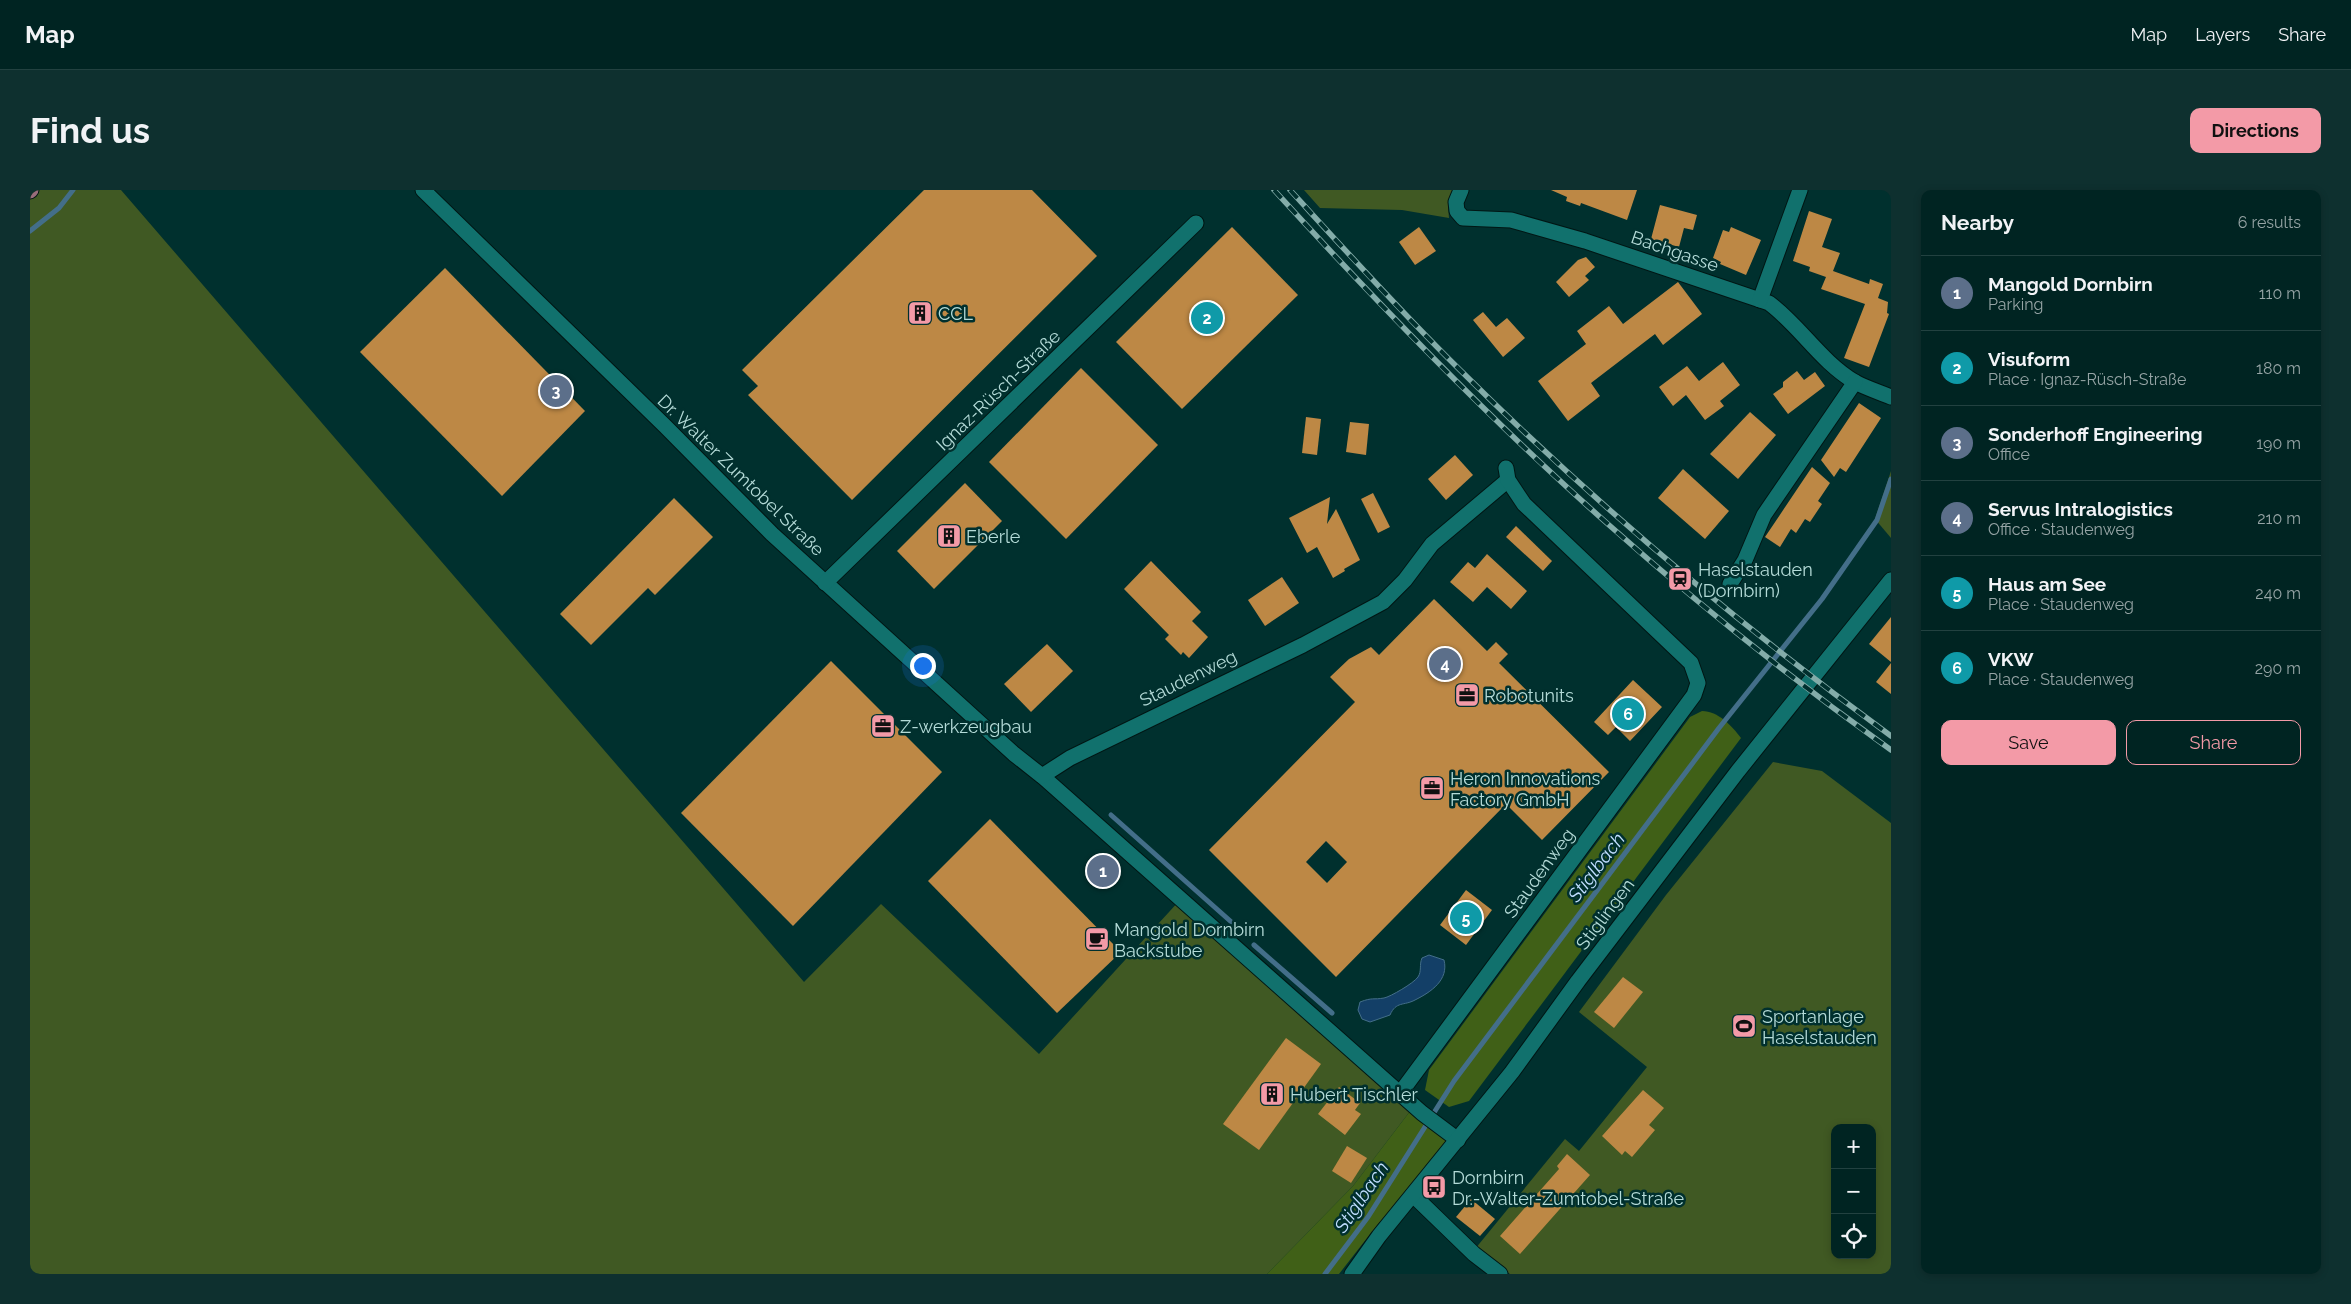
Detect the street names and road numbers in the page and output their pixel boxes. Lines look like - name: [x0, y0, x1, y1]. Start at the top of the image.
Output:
- street label: Bachgasse: [1629, 226, 1722, 276]
- street label: Ignaz-Rüsch-Straße: [932, 325, 1065, 455]
- street label: Dr. Walter Zumtobel Straße: [653, 390, 829, 560]
- street label: Staudenweg: [1136, 645, 1240, 711]
- street label: Staudenweg: [1500, 824, 1578, 922]
- street label: Stiglingen: [1572, 874, 1638, 954]

